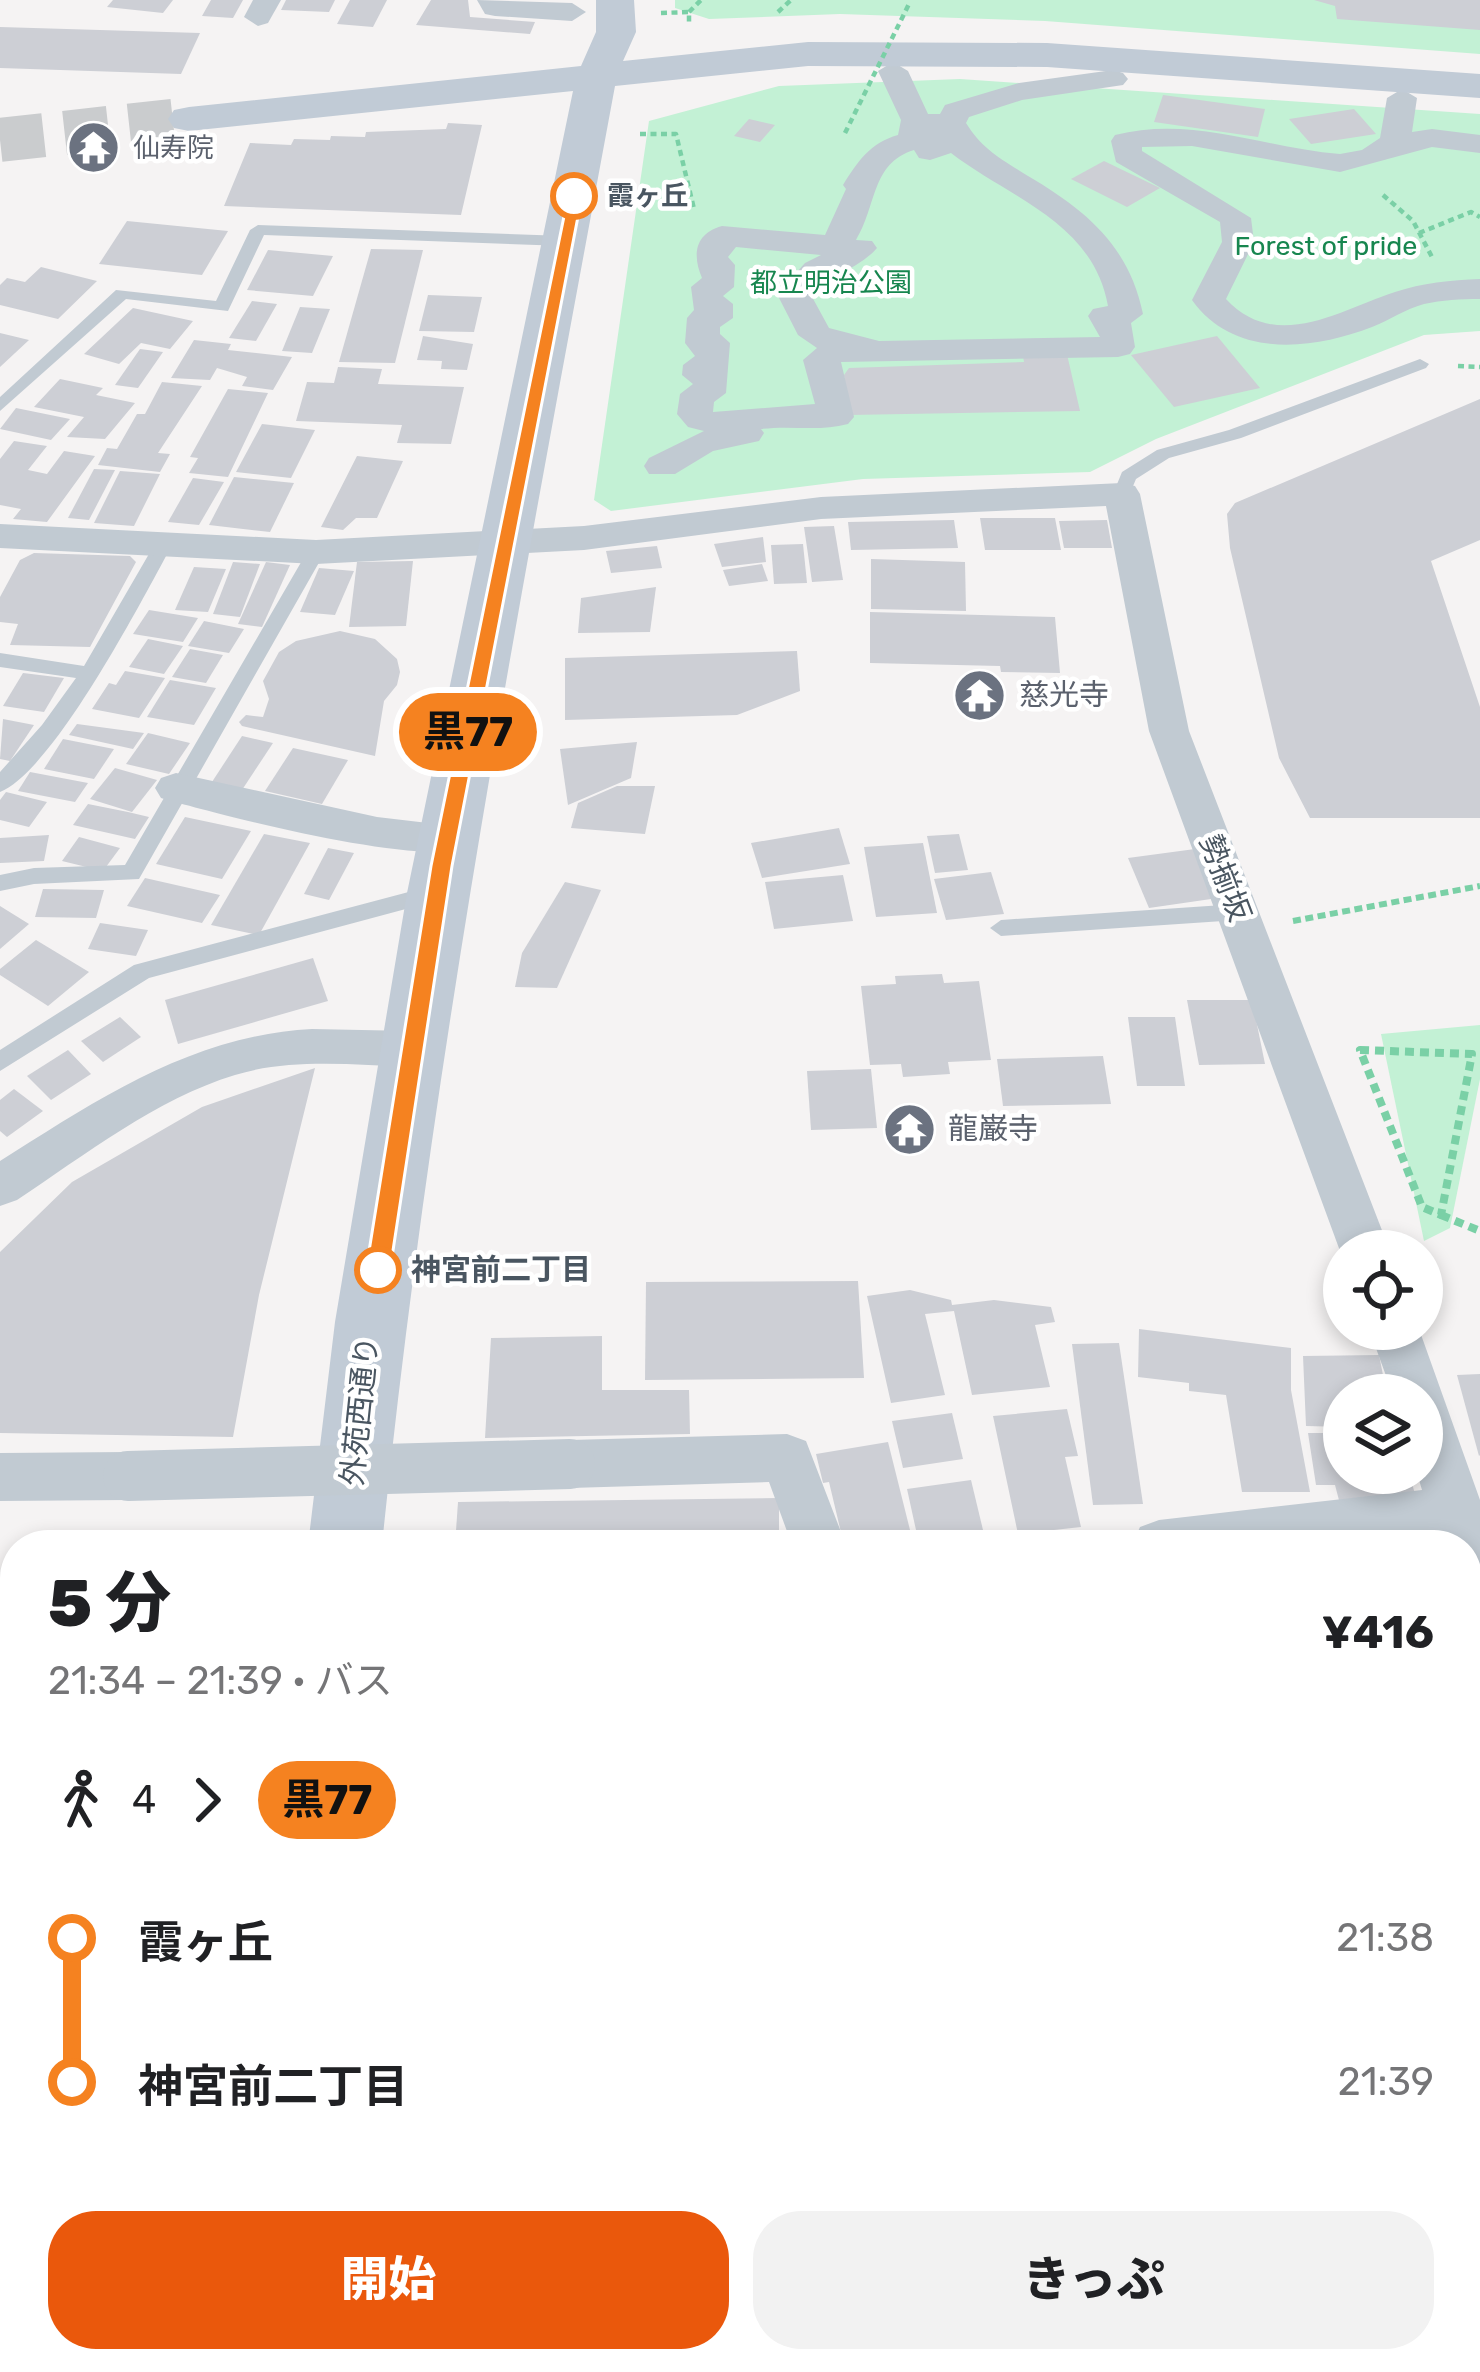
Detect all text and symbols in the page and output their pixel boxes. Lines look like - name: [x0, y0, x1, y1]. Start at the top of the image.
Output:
- temple icon: 仙寿院: [66, 120, 122, 176]
- place label: 仙寿院: [133, 132, 214, 164]
- marker: 霞ヶ丘: [552, 174, 596, 218]
- place label: 霞ヶ丘: [607, 180, 688, 212]
- park label: Forest of pride: [1235, 230, 1417, 262]
- park label: 都立明治公園: [750, 267, 912, 299]
- temple icon: 慈光寺: [952, 667, 1008, 723]
- place label: 慈光寺: [1019, 677, 1109, 713]
- line badge: 黒77: [399, 693, 537, 771]
- text: 黒77: [423, 707, 513, 757]
- street label: 勢揃坂: [1192, 830, 1258, 926]
- temple icon: 龍巌寺: [881, 1101, 937, 1157]
- place label: 龍巌寺: [948, 1111, 1038, 1147]
- map controls: [1323, 1230, 1443, 1494]
- button: locate: [1323, 1230, 1443, 1350]
- marker: 神宮前二丁目: [356, 1248, 400, 1292]
- place label: 神宮前二丁目: [411, 1252, 591, 1288]
- street label: 外苑西通り: [334, 1335, 386, 1487]
- button: layers: [1323, 1374, 1443, 1494]
- text: 5 分: [48, 1564, 171, 1643]
- text: ¥416: [1322, 1606, 1434, 1659]
- text: 21:34 – 21:39 · バス: [48, 1658, 393, 1704]
- icon: walk: [48, 1767, 114, 1833]
- icon: forward: [174, 1767, 240, 1833]
- text: 黒77: [282, 1775, 372, 1825]
- text: 4: [132, 1777, 156, 1823]
- text: 21:38: [1336, 1915, 1434, 1961]
- text: 霞ヶ丘: [138, 1916, 273, 1969]
- text: 21:39: [1338, 2059, 1434, 2105]
- text: 神宮前二丁目: [138, 2060, 408, 2113]
- button: 開始: [48, 2211, 729, 2349]
- button: きっぷ: [753, 2211, 1434, 2349]

